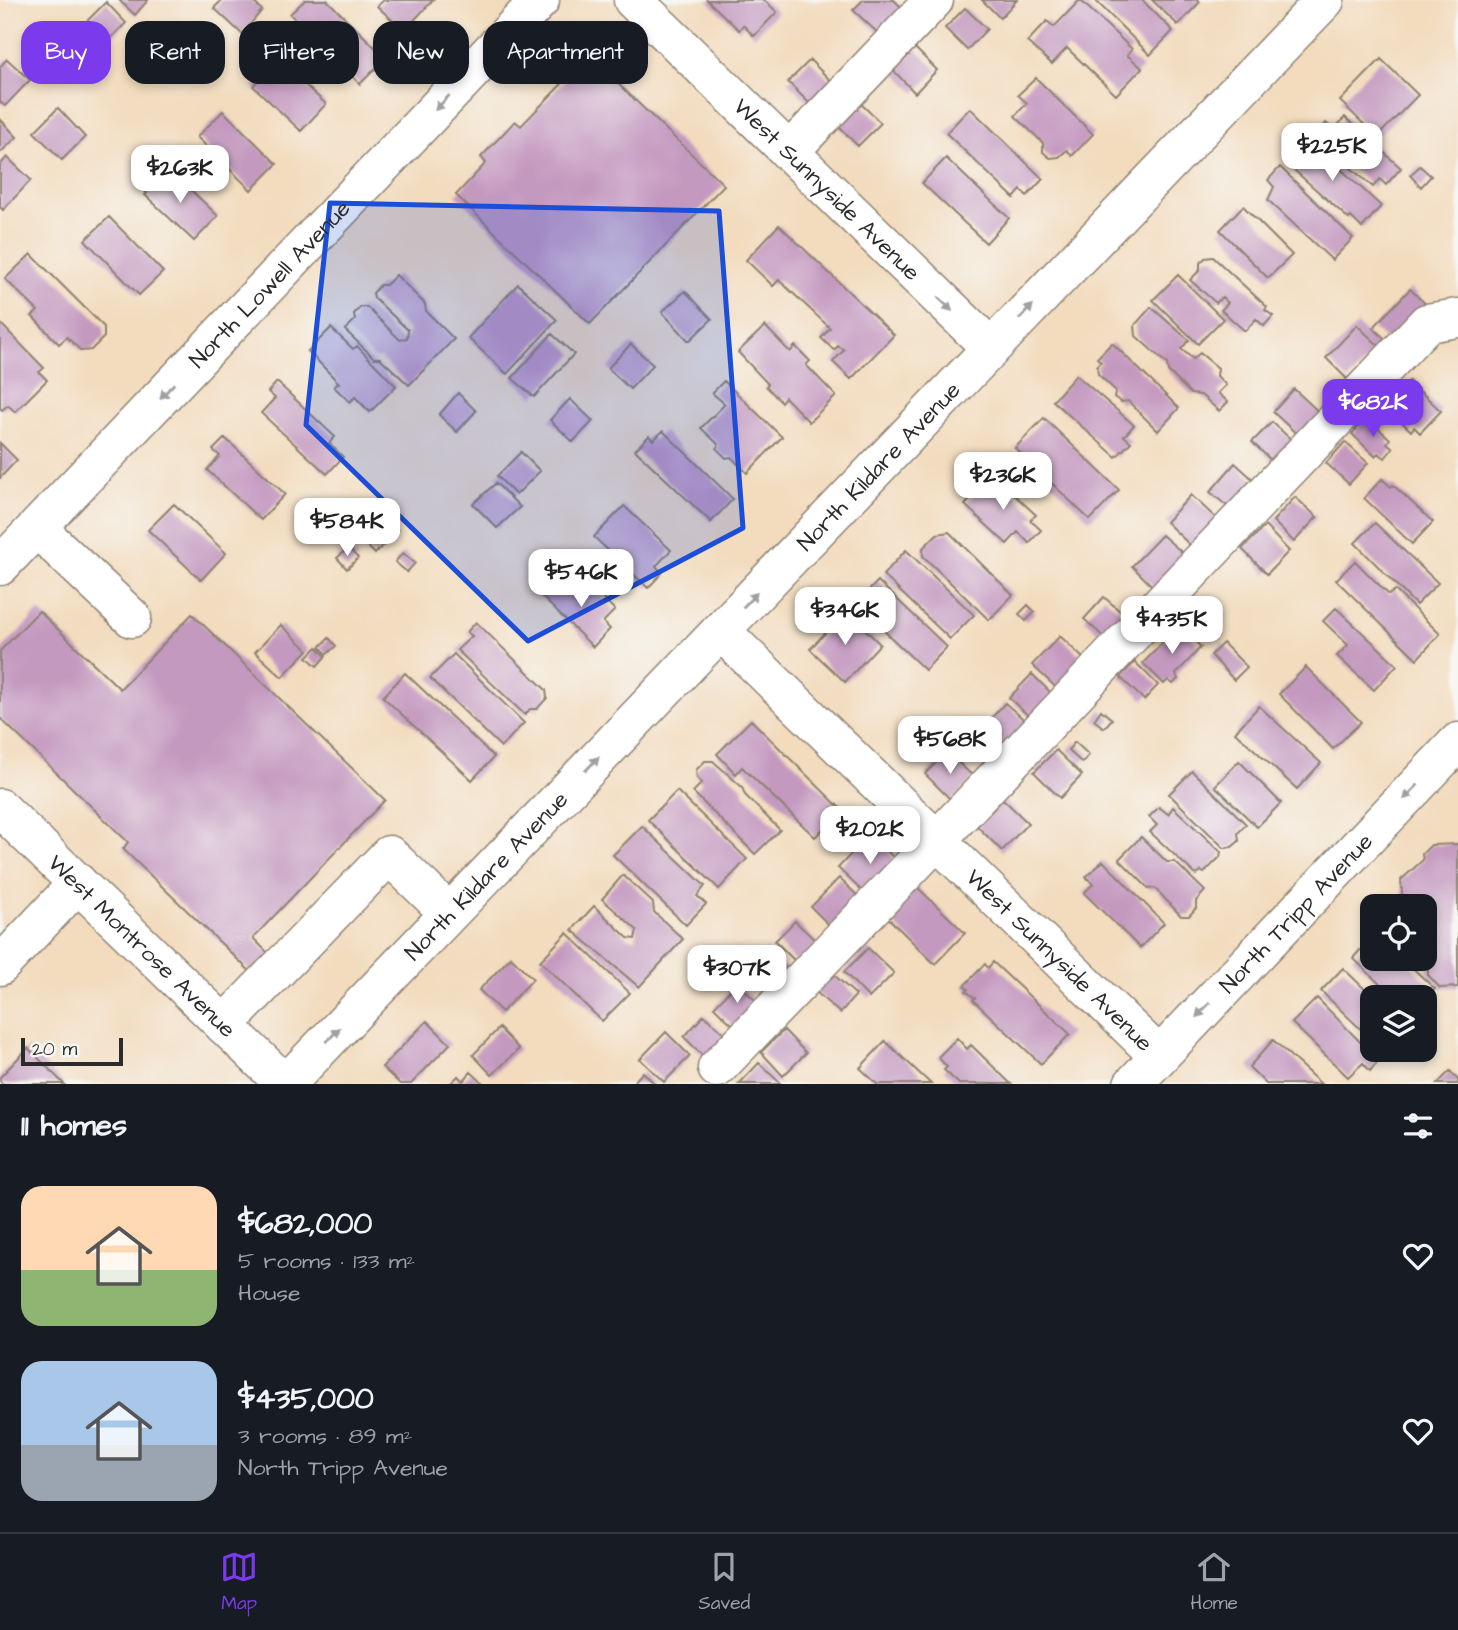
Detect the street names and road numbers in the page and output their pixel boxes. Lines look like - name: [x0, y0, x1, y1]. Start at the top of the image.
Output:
- street label: West Sunnyside Avenue: [726, 91, 927, 288]
- street label: North Lowell Avenue: [182, 193, 358, 376]
- street label: North Kildare Avenue: [790, 375, 968, 559]
- street label: North Kildare Avenue: [398, 784, 576, 968]
- street label: North Tripp Avenue: [1212, 826, 1380, 1001]
- street label: West Montrose Avenue: [40, 848, 243, 1045]
- street label: West Sunnyside Avenue: [958, 862, 1160, 1059]

